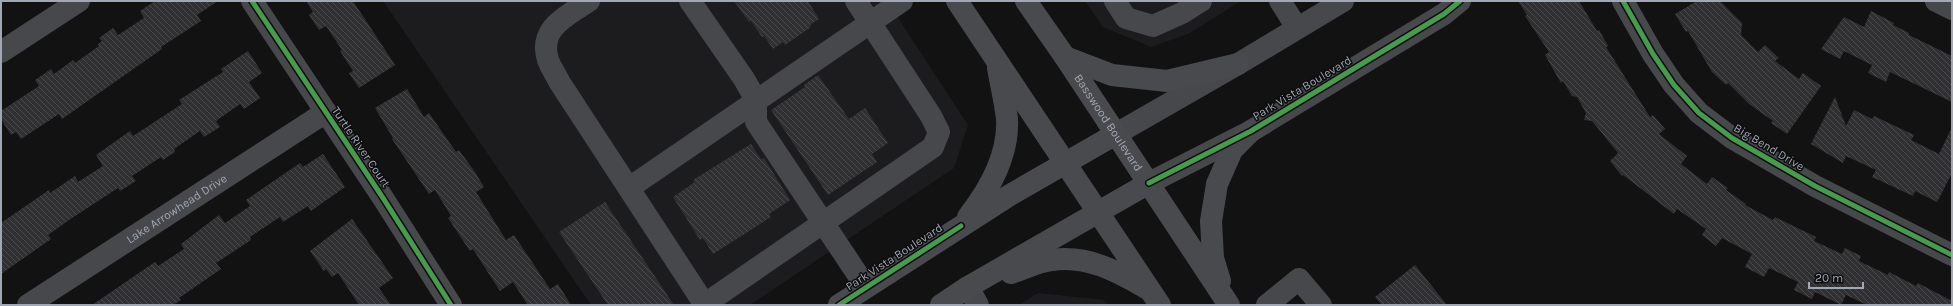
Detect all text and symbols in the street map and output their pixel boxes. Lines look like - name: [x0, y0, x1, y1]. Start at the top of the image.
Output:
- street label: Park Vista Boulevard: [1250, 53, 1354, 123]
- street label: Basswood Boulevard: [1071, 72, 1146, 174]
- street label: Turtle River Court: [329, 104, 393, 190]
- street label: Big Bend Drive: [1731, 121, 1807, 173]
- street label: Lake Arrowhead Drive: [124, 171, 229, 246]
- street label: Park Vista Boulevard: [843, 220, 945, 294]
- scale bar: [1809, 264, 1863, 290]
- text: 20 m: [1815, 271, 1843, 285]

